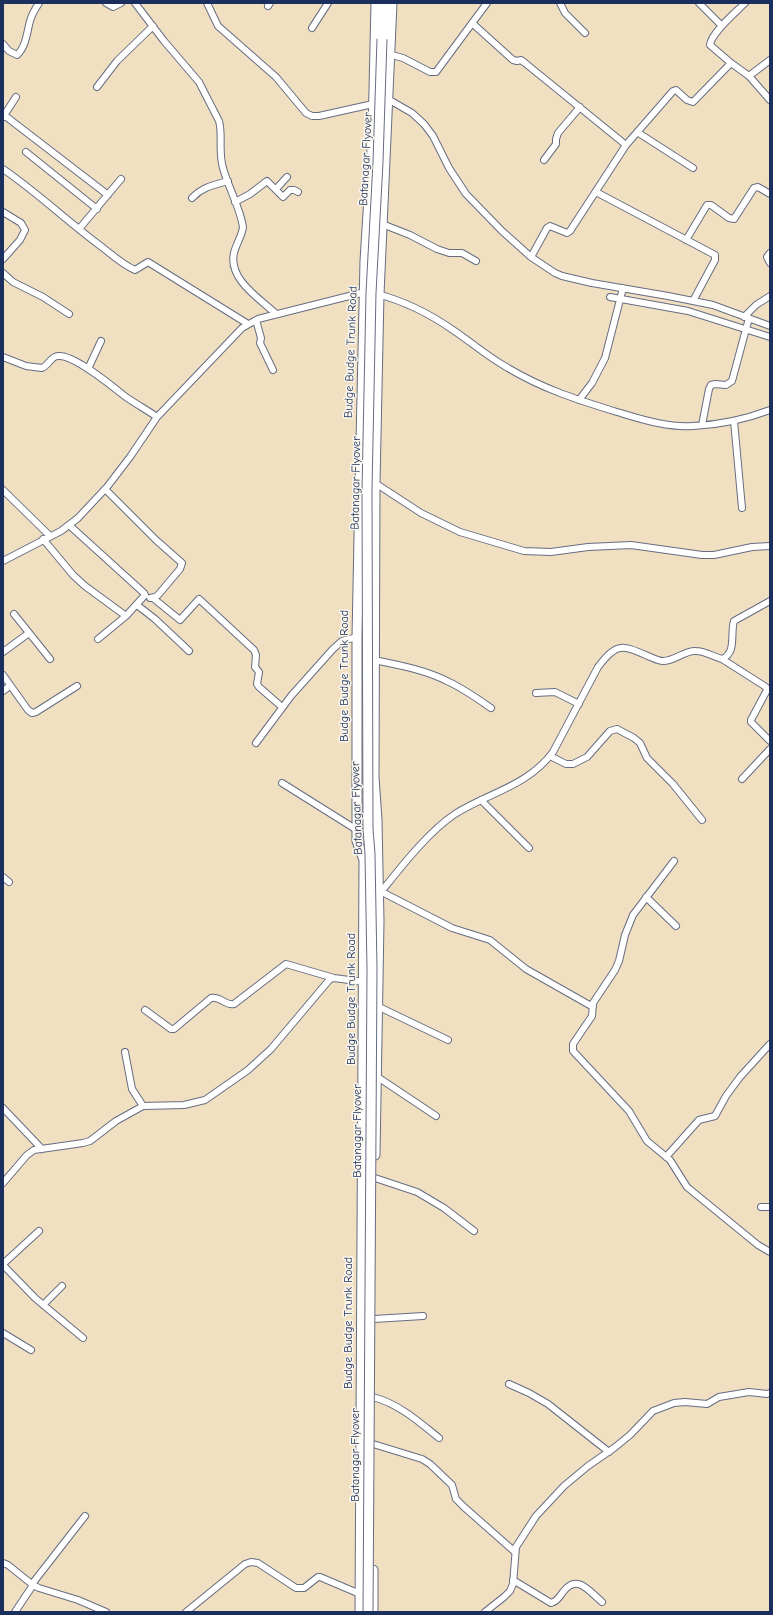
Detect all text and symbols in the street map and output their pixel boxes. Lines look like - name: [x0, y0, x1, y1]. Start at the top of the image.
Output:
- street label: Batanagar Flyover: [356, 112, 376, 206]
- street label: Budge Budge Trunk Road: [341, 286, 361, 418]
- street label: Batanagar Flyover: [348, 436, 364, 530]
- street label: Budge Budge Trunk Road: [338, 610, 352, 742]
- street label: Batanagar Flyover: [348, 761, 366, 855]
- street label: Budge Budge Trunk Road: [345, 933, 359, 1065]
- street label: Batanagar Flyover: [351, 1084, 365, 1178]
- street label: Budge Budge Trunk Road: [342, 1257, 356, 1389]
- street label: Batanagar Flyover: [349, 1408, 363, 1502]

